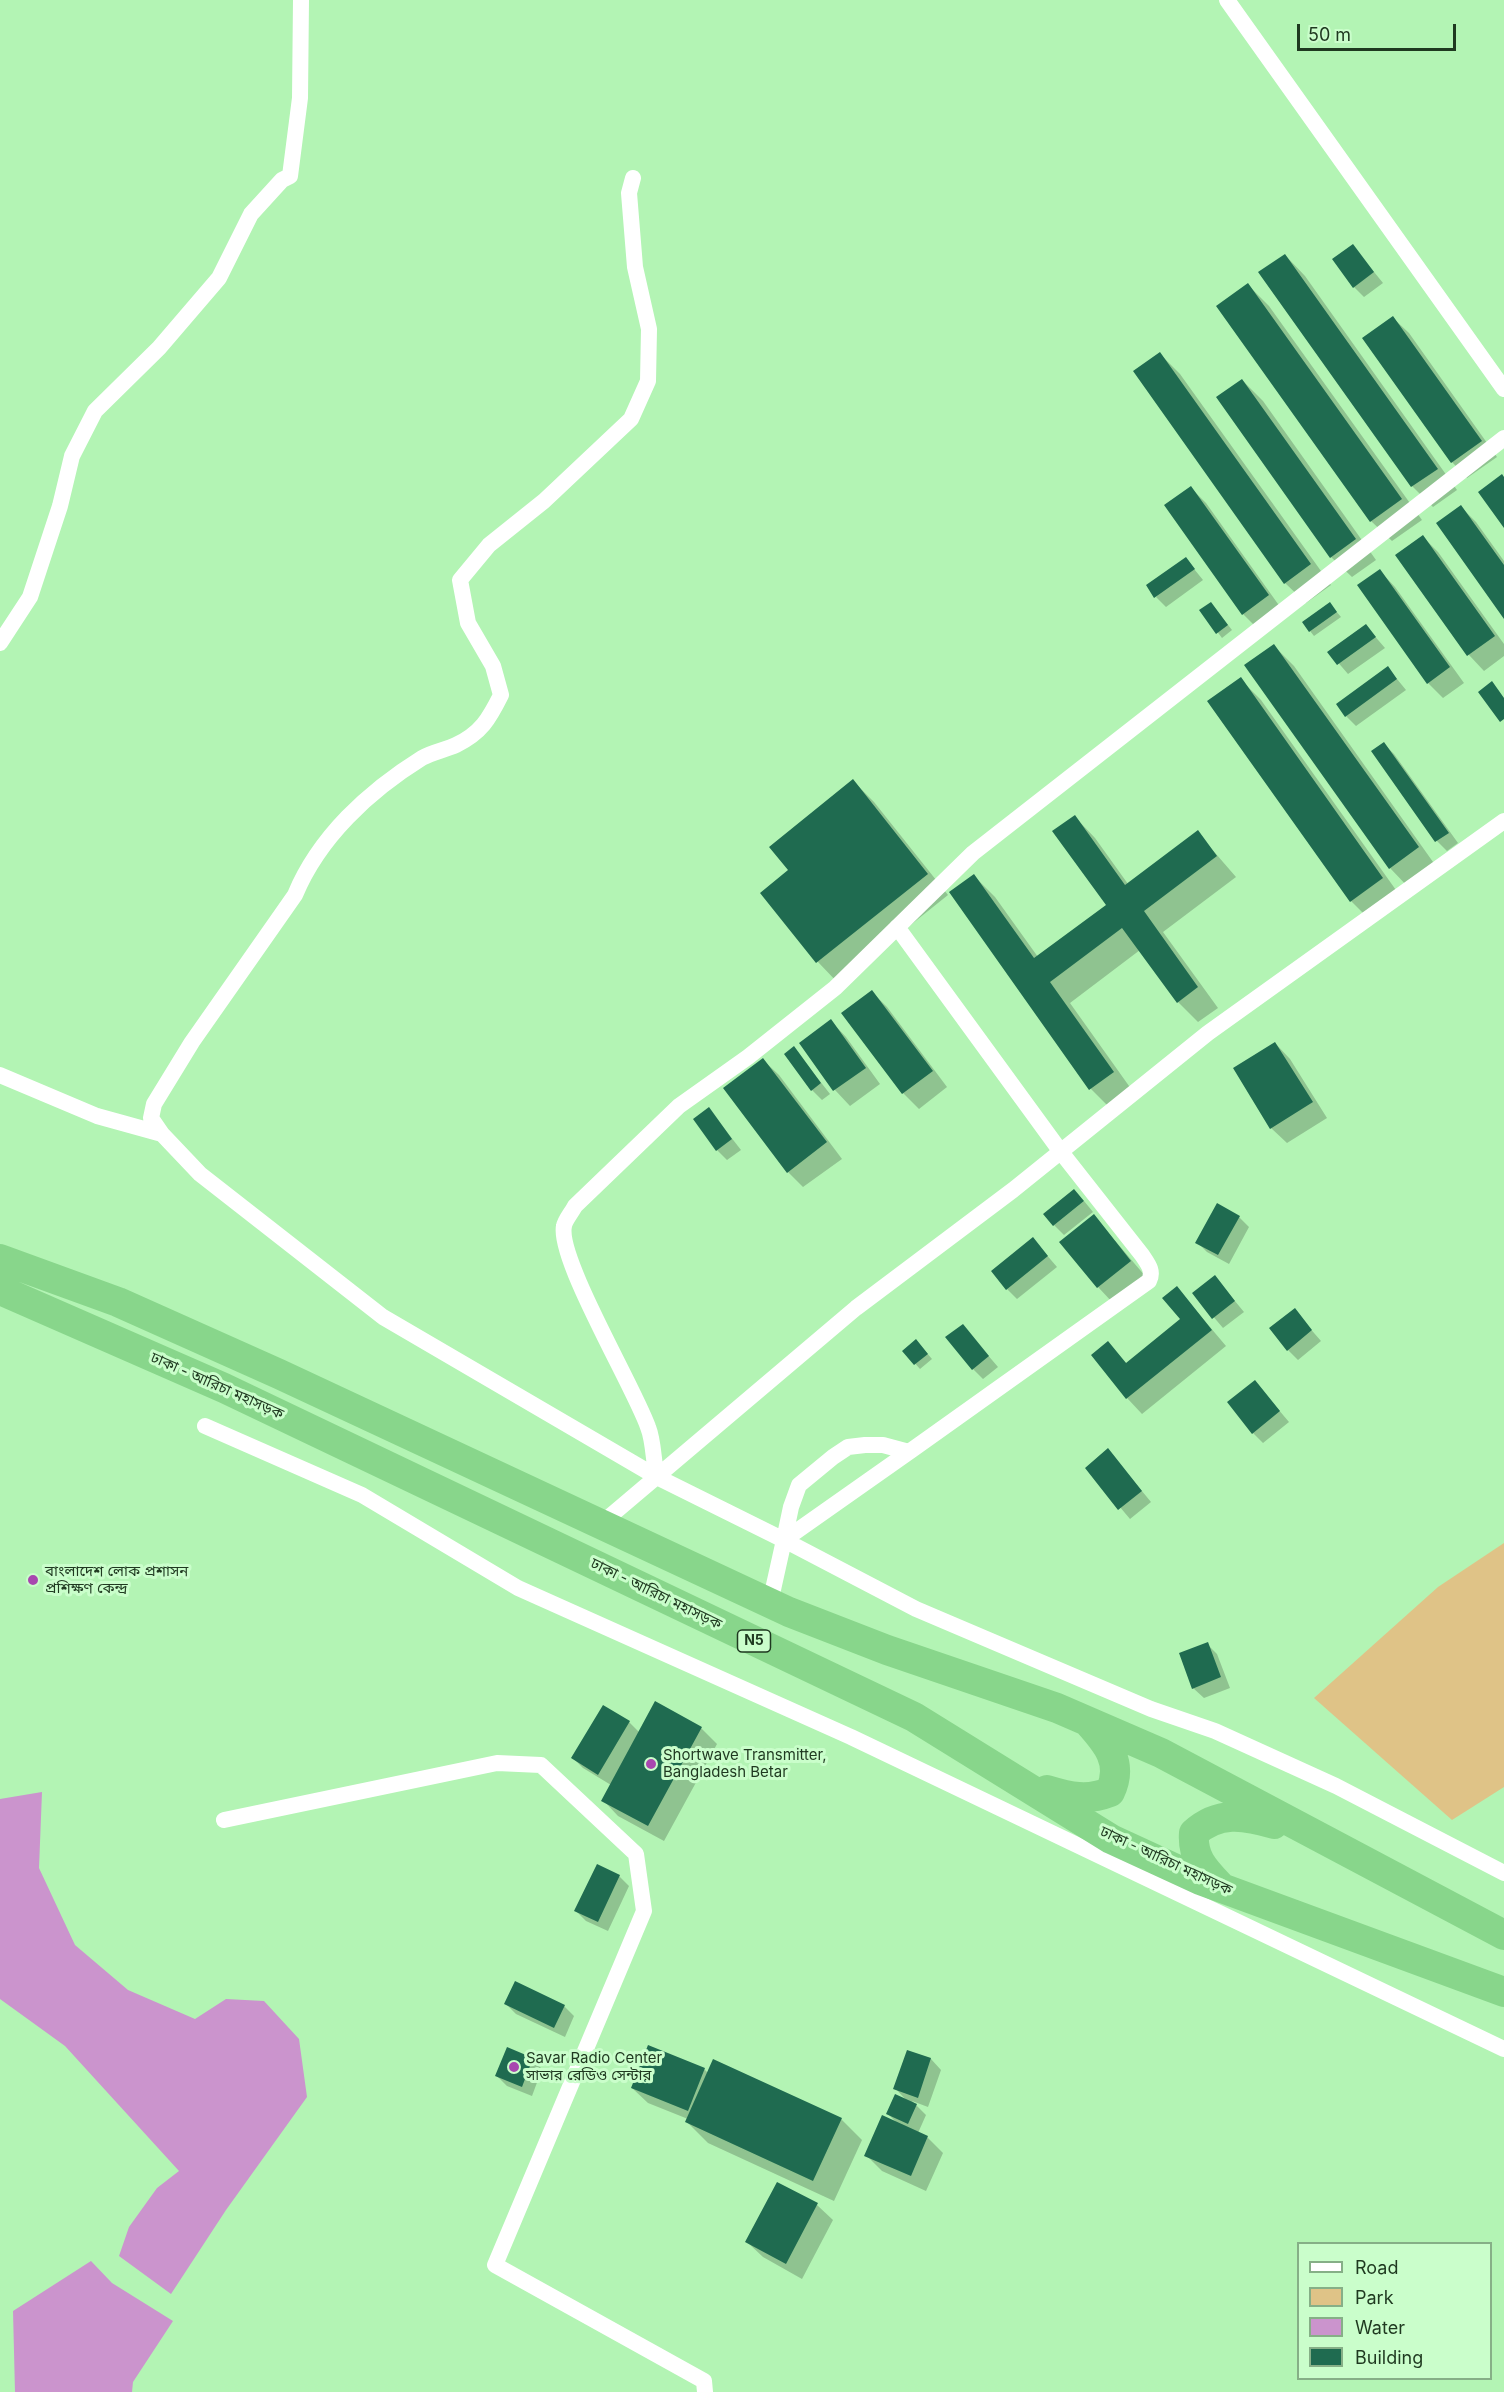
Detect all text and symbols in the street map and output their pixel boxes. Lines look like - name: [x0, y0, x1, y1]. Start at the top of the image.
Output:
- scale bar: [1300, 12, 1459, 50]
- text: 50 m: [1308, 24, 1351, 45]
- street label: ঢাকা - আরিচা মহাসড়ক: [148, 1349, 286, 1423]
- street label: ঢাকা - আরিচা মহাসড়ক: [588, 1554, 724, 1634]
- place label: বাংলাদেশ লোক প্রশাসন প্রশিক্ষণ কেন্দ্র: [45, 1562, 188, 1597]
- marker: বাংলাদেশ লোক প্রশাসন প্রশিক্ষণ কেন্দ্র: [26, 1573, 40, 1587]
- road number: N5: [738, 1630, 771, 1652]
- place label: Shortwave Transmitter, Bangladesh Betar: [663, 1746, 827, 1781]
- marker: Shortwave Transmitter, Bangladesh Betar: [644, 1757, 658, 1771]
- street label: ঢাকা - আরিচা মহাসড়ক: [1097, 1823, 1235, 1899]
- place label: Savar Radio Center সাভার রেডিও সেন্টার: [526, 2049, 662, 2084]
- marker: Savar Radio Center সাভার রেডিও সেন্টার: [507, 2060, 521, 2074]
- legend: [1297, 2242, 1492, 2380]
- text: Road: [1355, 2257, 1398, 2278]
- text: Park: [1355, 2287, 1394, 2308]
- text: Water: [1355, 2317, 1405, 2338]
- text: Building: [1355, 2347, 1423, 2368]

